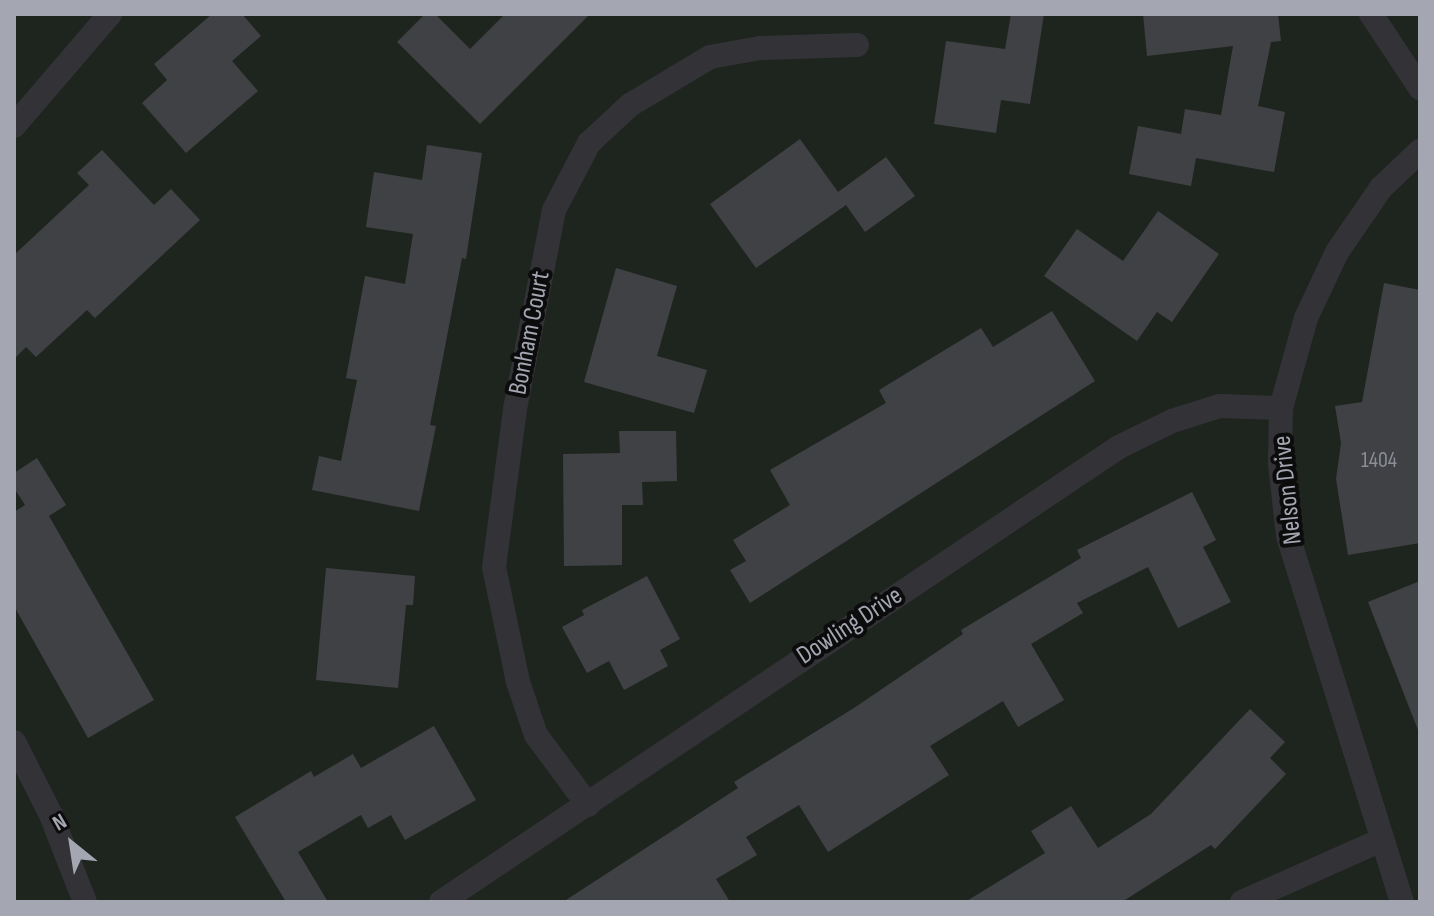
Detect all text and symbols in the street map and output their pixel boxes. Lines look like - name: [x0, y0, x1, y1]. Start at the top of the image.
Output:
- street label: Bonham Court: [503, 269, 557, 397]
- street label: Nelson Drive: [1267, 434, 1309, 546]
- house number: 1404: [1361, 448, 1397, 474]
- street label: Dowling Drive: [791, 580, 909, 672]
- north arrow: [32, 804, 112, 884]
- text: N: [48, 808, 72, 837]

